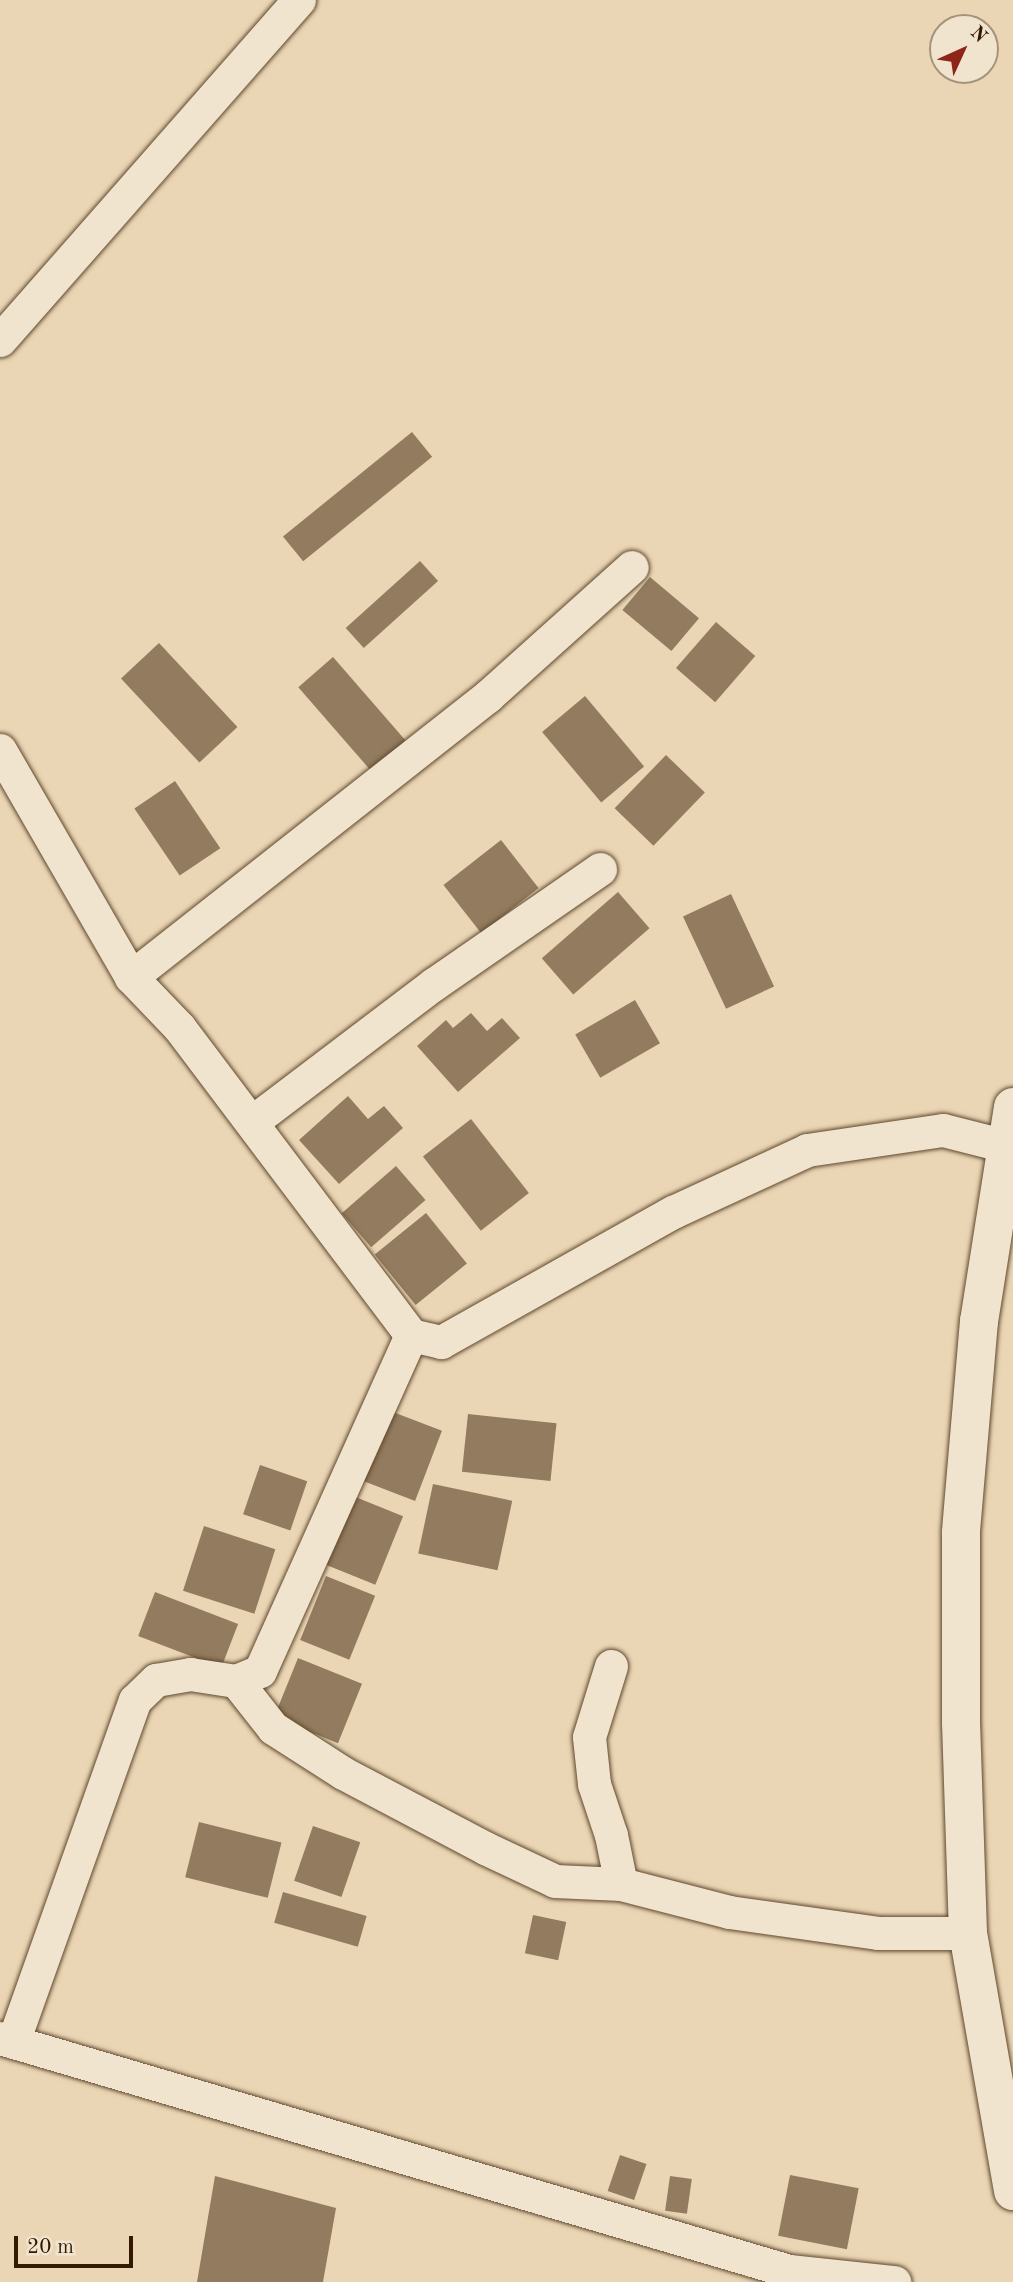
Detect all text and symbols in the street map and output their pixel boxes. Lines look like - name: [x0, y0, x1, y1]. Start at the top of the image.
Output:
- north arrow: [929, 14, 999, 84]
- text: N: [966, 23, 990, 47]
- scale bar: [18, 2222, 136, 2266]
- text: 20 m: [27, 2237, 74, 2258]

